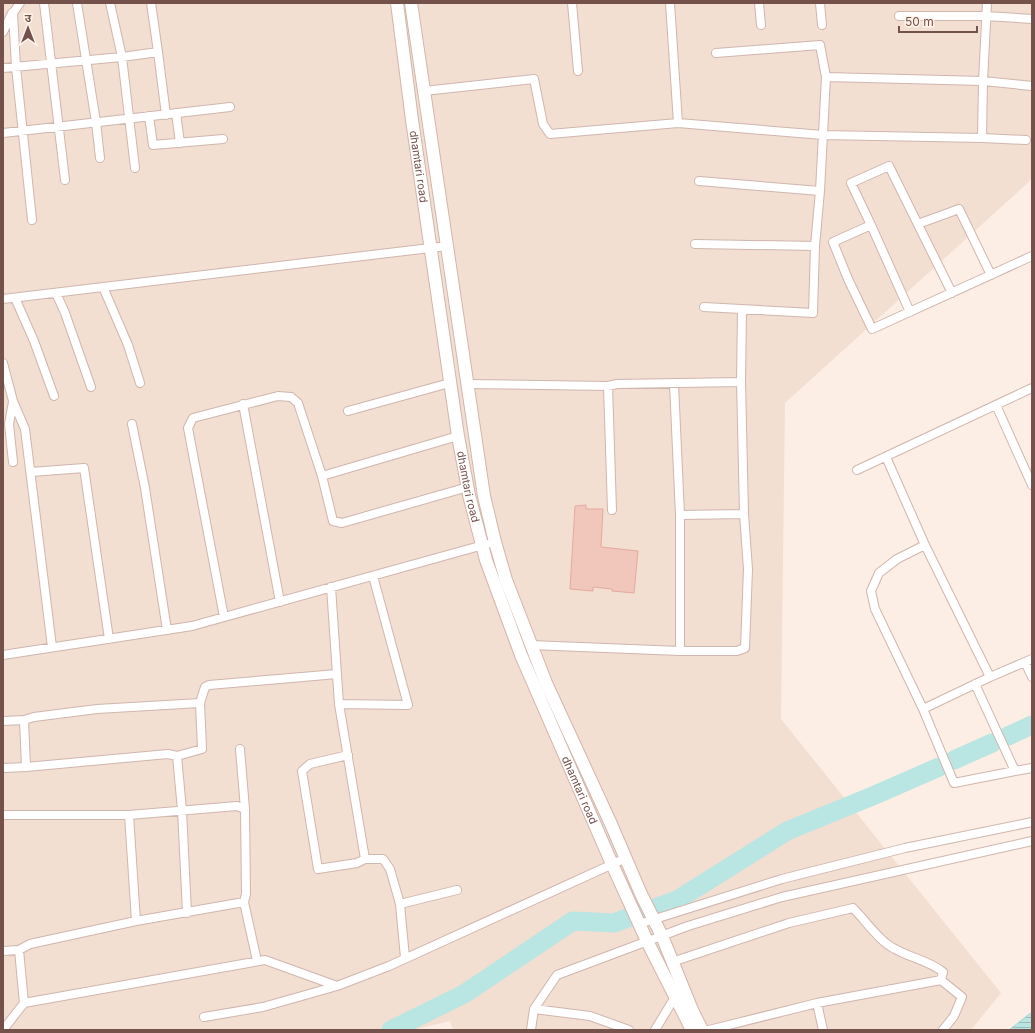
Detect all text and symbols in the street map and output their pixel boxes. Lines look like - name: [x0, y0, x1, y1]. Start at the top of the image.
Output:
- north arrow: [8, 8, 48, 48]
- scale bar: [899, 8, 977, 34]
- text: उ: [25, 11, 32, 25]
- text: 50 m: [905, 14, 934, 29]
- street label: dhamtari road: [407, 130, 431, 204]
- street label: dhamtari road: [454, 450, 483, 524]
- street label: dhamtari road: [559, 754, 601, 826]

